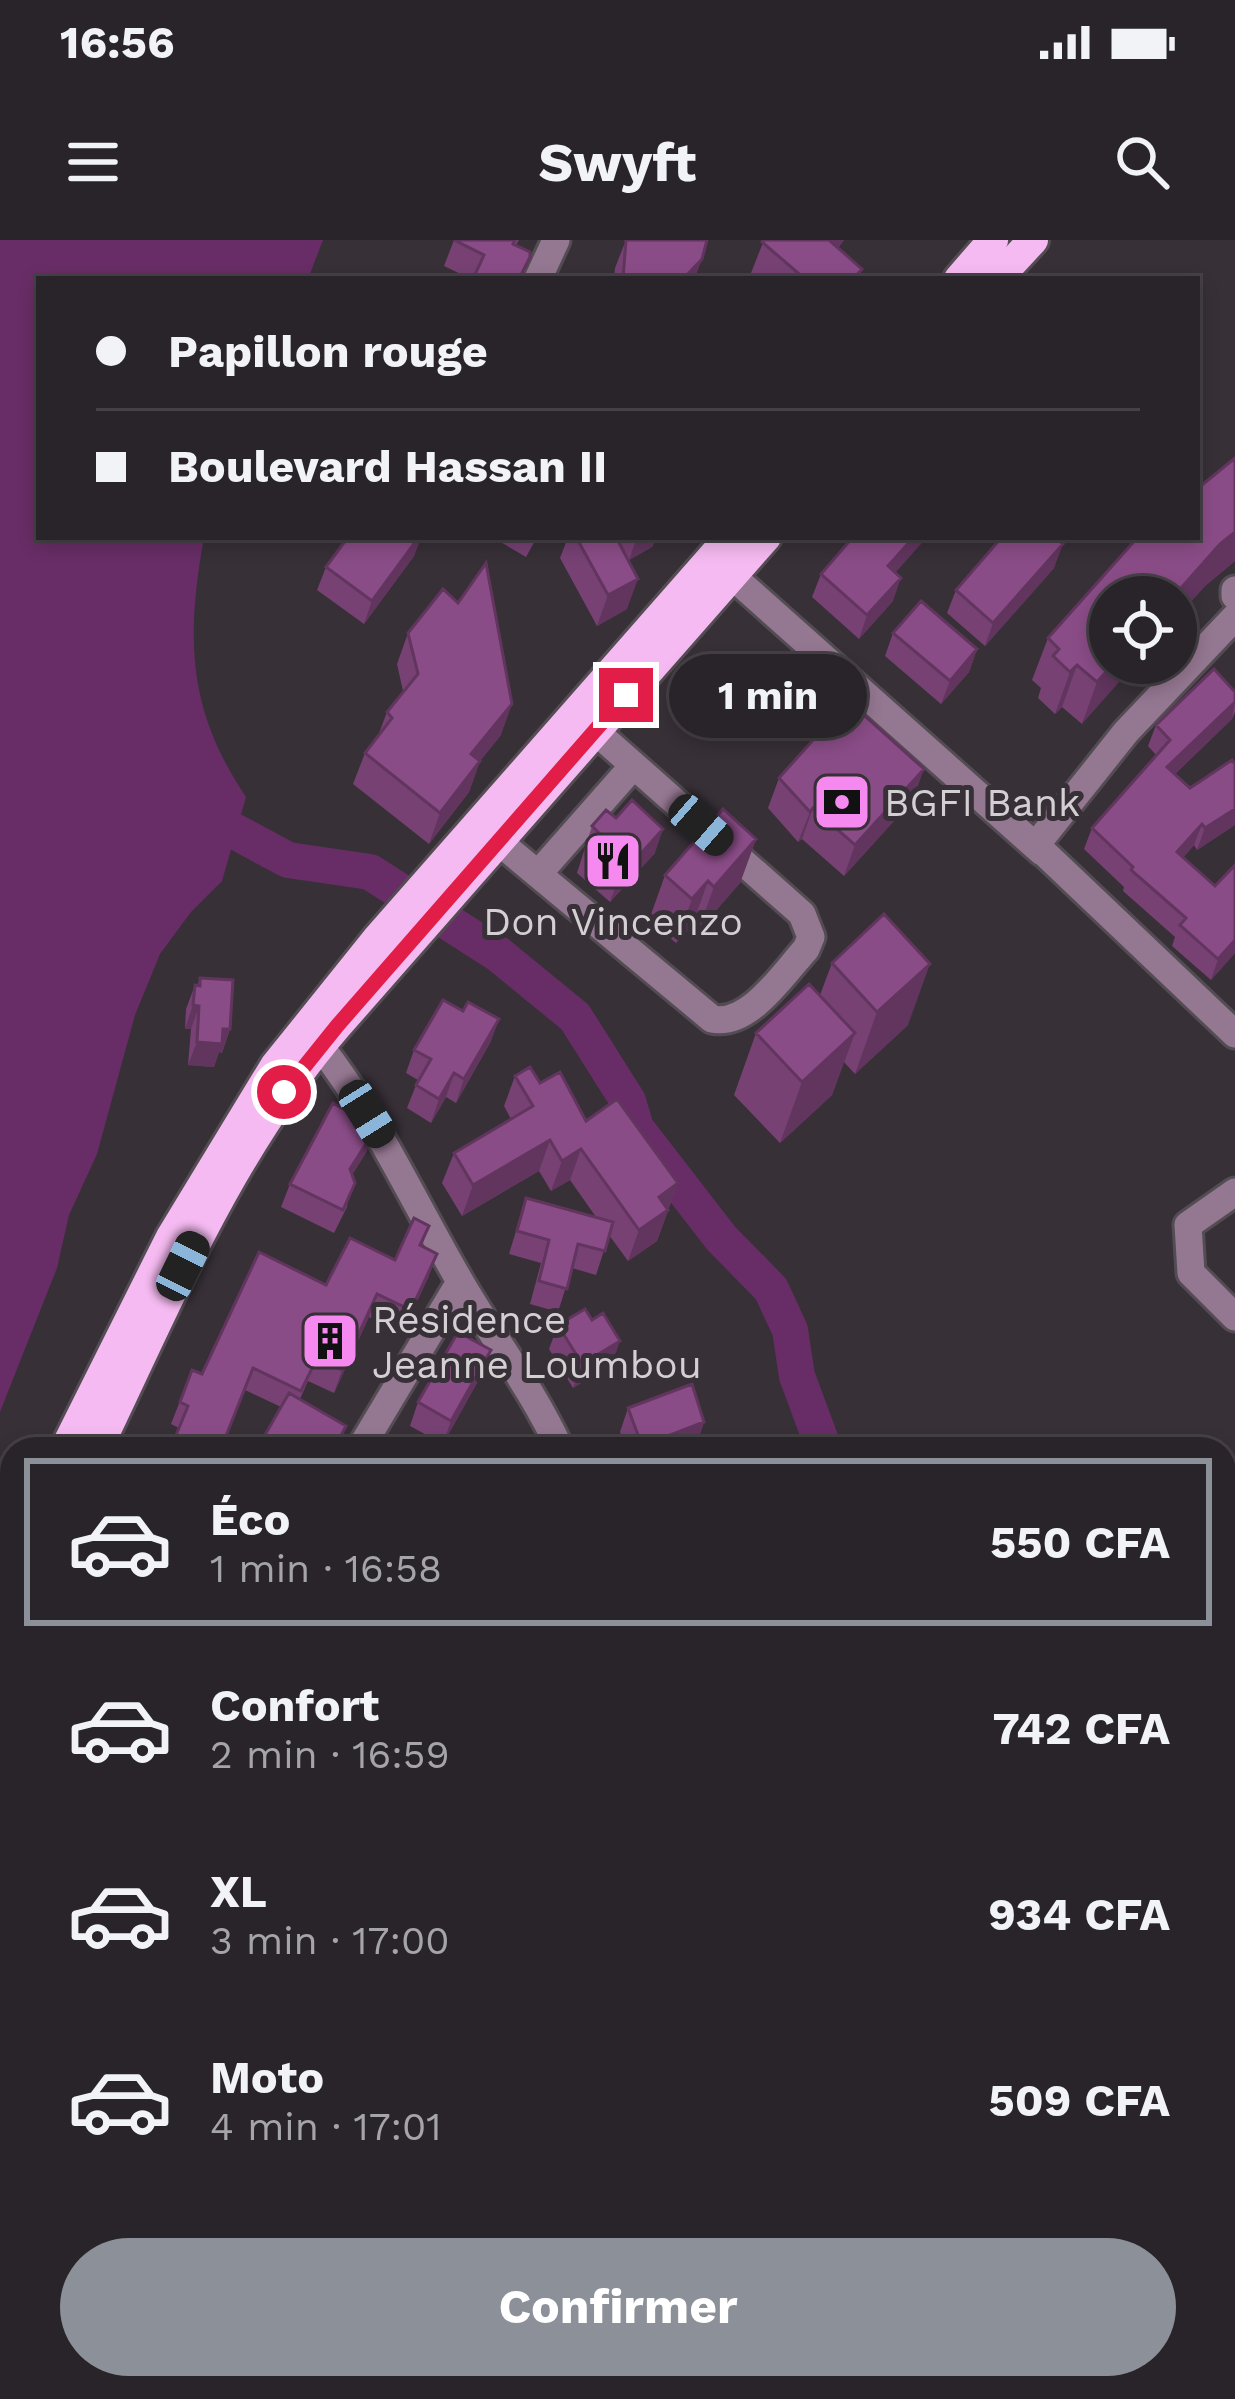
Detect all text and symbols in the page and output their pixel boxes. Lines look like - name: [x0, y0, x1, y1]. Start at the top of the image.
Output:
- text: 16:56: [60, 16, 175, 69]
- icon: menu: [60, 129, 126, 195]
- icon: search: [1109, 129, 1175, 195]
- text: Swyft: [539, 131, 696, 194]
- text: Papillon rouge: [168, 325, 488, 378]
- text: Boulevard Hassan II: [168, 440, 607, 493]
- map controls: [1089, 576, 1197, 684]
- button: locate: [1089, 576, 1197, 684]
- callout: 1 min: [668, 653, 866, 737]
- route end: [599, 668, 653, 722]
- text: 1 min: [718, 673, 818, 718]
- bank icon: BGFI Bank: [811, 771, 873, 833]
- place label: BGFI Bank: [884, 780, 1080, 825]
- car: [662, 788, 740, 862]
- restaurant icon: Don Vincenzo: [582, 830, 644, 892]
- place label: Don Vincenzo: [483, 899, 743, 944]
- route start: [257, 1065, 311, 1119]
- car: [333, 1074, 401, 1154]
- car: [151, 1226, 215, 1306]
- place label: Résidence Jeanne Loumbou: [372, 1297, 702, 1387]
- building icon: Résidence Jeanne Loumbou: [299, 1310, 361, 1372]
- icon: car: [66, 1488, 174, 1596]
- text: Éco: [210, 1493, 291, 1546]
- text: 550 CFA: [990, 1516, 1170, 1569]
- text: 1 min · 16:58: [210, 1546, 442, 1591]
- icon: car: [66, 1674, 174, 1782]
- text: Confort: [210, 1679, 379, 1732]
- text: 742 CFA: [992, 1702, 1170, 1755]
- text: 2 min · 16:59: [210, 1732, 450, 1777]
- icon: car: [66, 1860, 174, 1968]
- text: XL: [210, 1865, 267, 1918]
- text: 934 CFA: [988, 1888, 1170, 1941]
- text: 3 min · 17:00: [210, 1918, 450, 1963]
- icon: car: [66, 2046, 174, 2154]
- text: Moto: [210, 2051, 324, 2104]
- text: 509 CFA: [988, 2074, 1170, 2127]
- text: 4 min · 17:01: [210, 2104, 442, 2149]
- button: Confirmer: [60, 2238, 1176, 2376]

